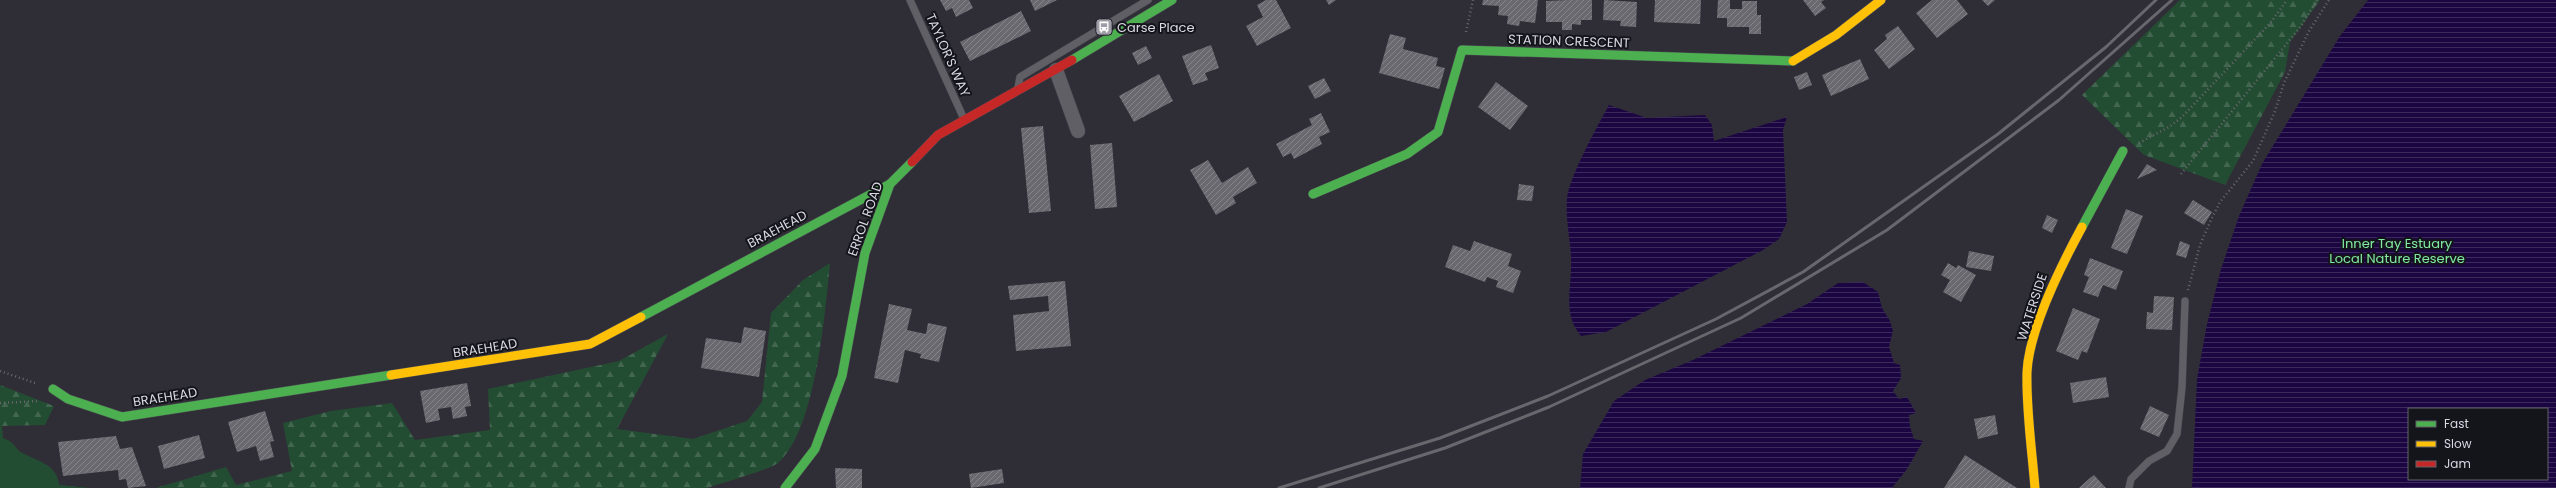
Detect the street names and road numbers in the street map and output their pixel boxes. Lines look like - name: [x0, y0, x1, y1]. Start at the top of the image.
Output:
- street label: TAYLOR'S WAY: [921, 10, 975, 100]
- street label: STATION CRESCENT: [1508, 29, 1630, 53]
- street label: ERROL ROAD: [843, 179, 887, 259]
- street label: BRAEHEAD: [744, 205, 810, 253]
- street label: WATERSIDE: [2012, 271, 2052, 343]
- street label: BRAEHEAD: [451, 334, 519, 362]
- street label: BRAEHEAD: [131, 383, 199, 411]

